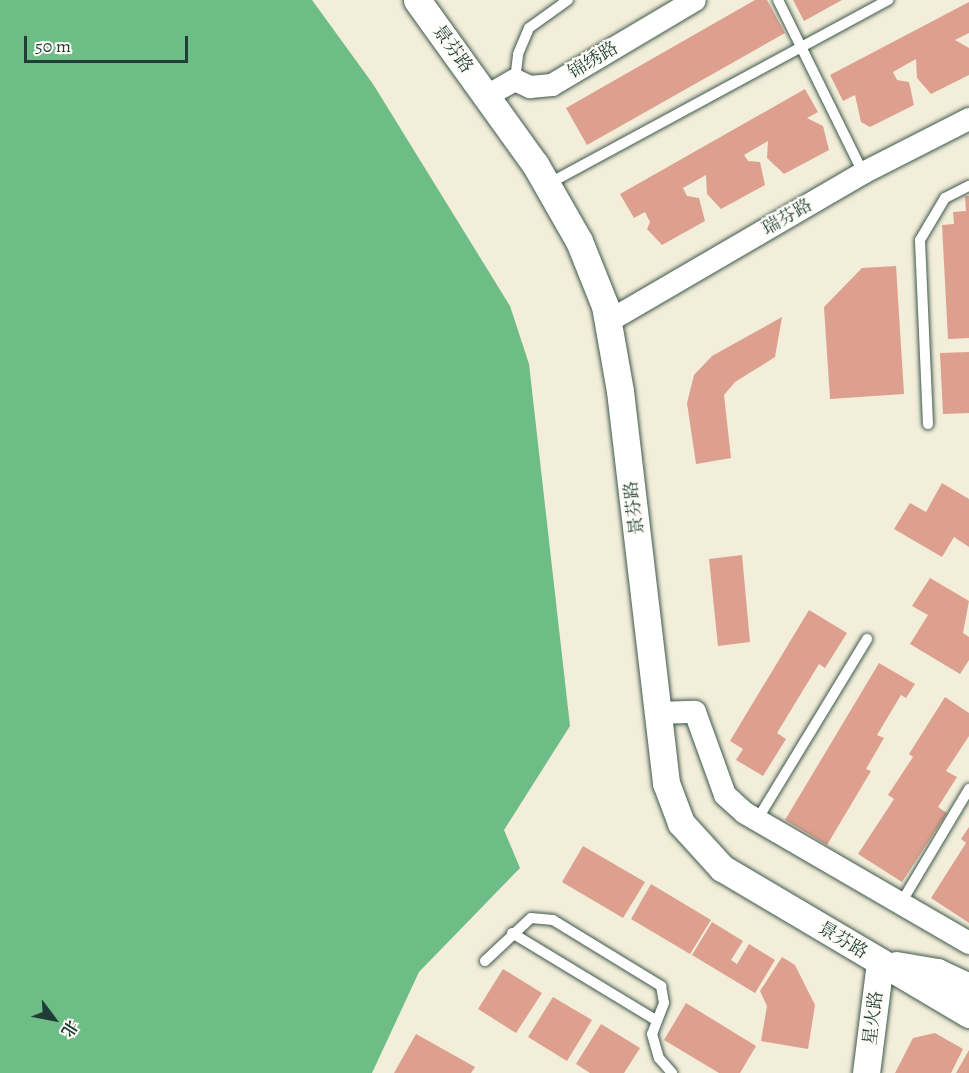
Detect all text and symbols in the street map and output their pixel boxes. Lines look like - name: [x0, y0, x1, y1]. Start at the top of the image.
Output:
- street label: 景芬路: [428, 21, 478, 77]
- scale bar: [27, 24, 190, 62]
- text: 50 m: [35, 34, 71, 58]
- street label: 锦绣路: [564, 37, 622, 83]
- street label: 瑞芬路: [758, 194, 816, 240]
- street label: 景芬路: [620, 480, 648, 536]
- street label: 景芬路: [814, 917, 872, 963]
- north arrow: [24, 989, 84, 1049]
- street label: 星火路: [859, 990, 887, 1046]
- text: 北: [56, 1016, 83, 1041]

